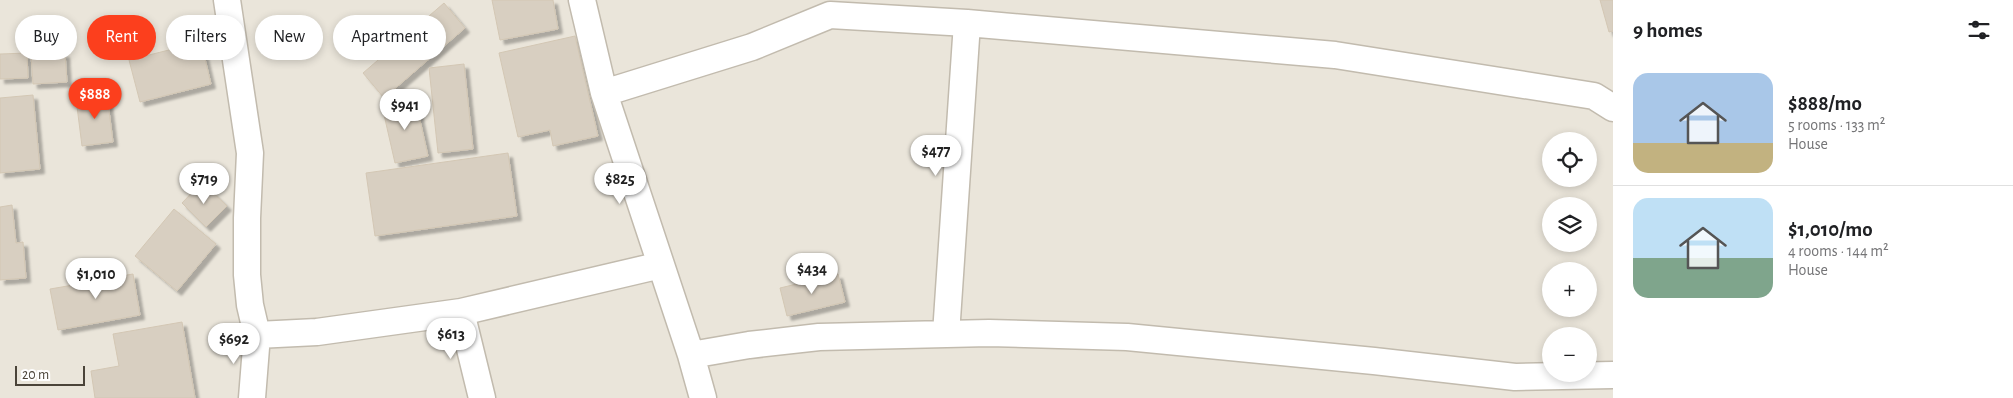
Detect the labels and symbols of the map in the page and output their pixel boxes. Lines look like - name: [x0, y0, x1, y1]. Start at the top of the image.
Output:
- pin: $888: [65, 78, 125, 120]
- pin: $941: [375, 88, 435, 131]
- pin: $477: [906, 134, 966, 177]
- pin: $719: [174, 162, 234, 205]
- pin: $825: [590, 162, 650, 205]
- pin: $434: [782, 252, 842, 295]
- pin: $1,010: [55, 258, 137, 300]
- pin: $613: [421, 318, 481, 360]
- pin: $692: [204, 322, 264, 365]
- scale bar: [15, 363, 85, 386]

